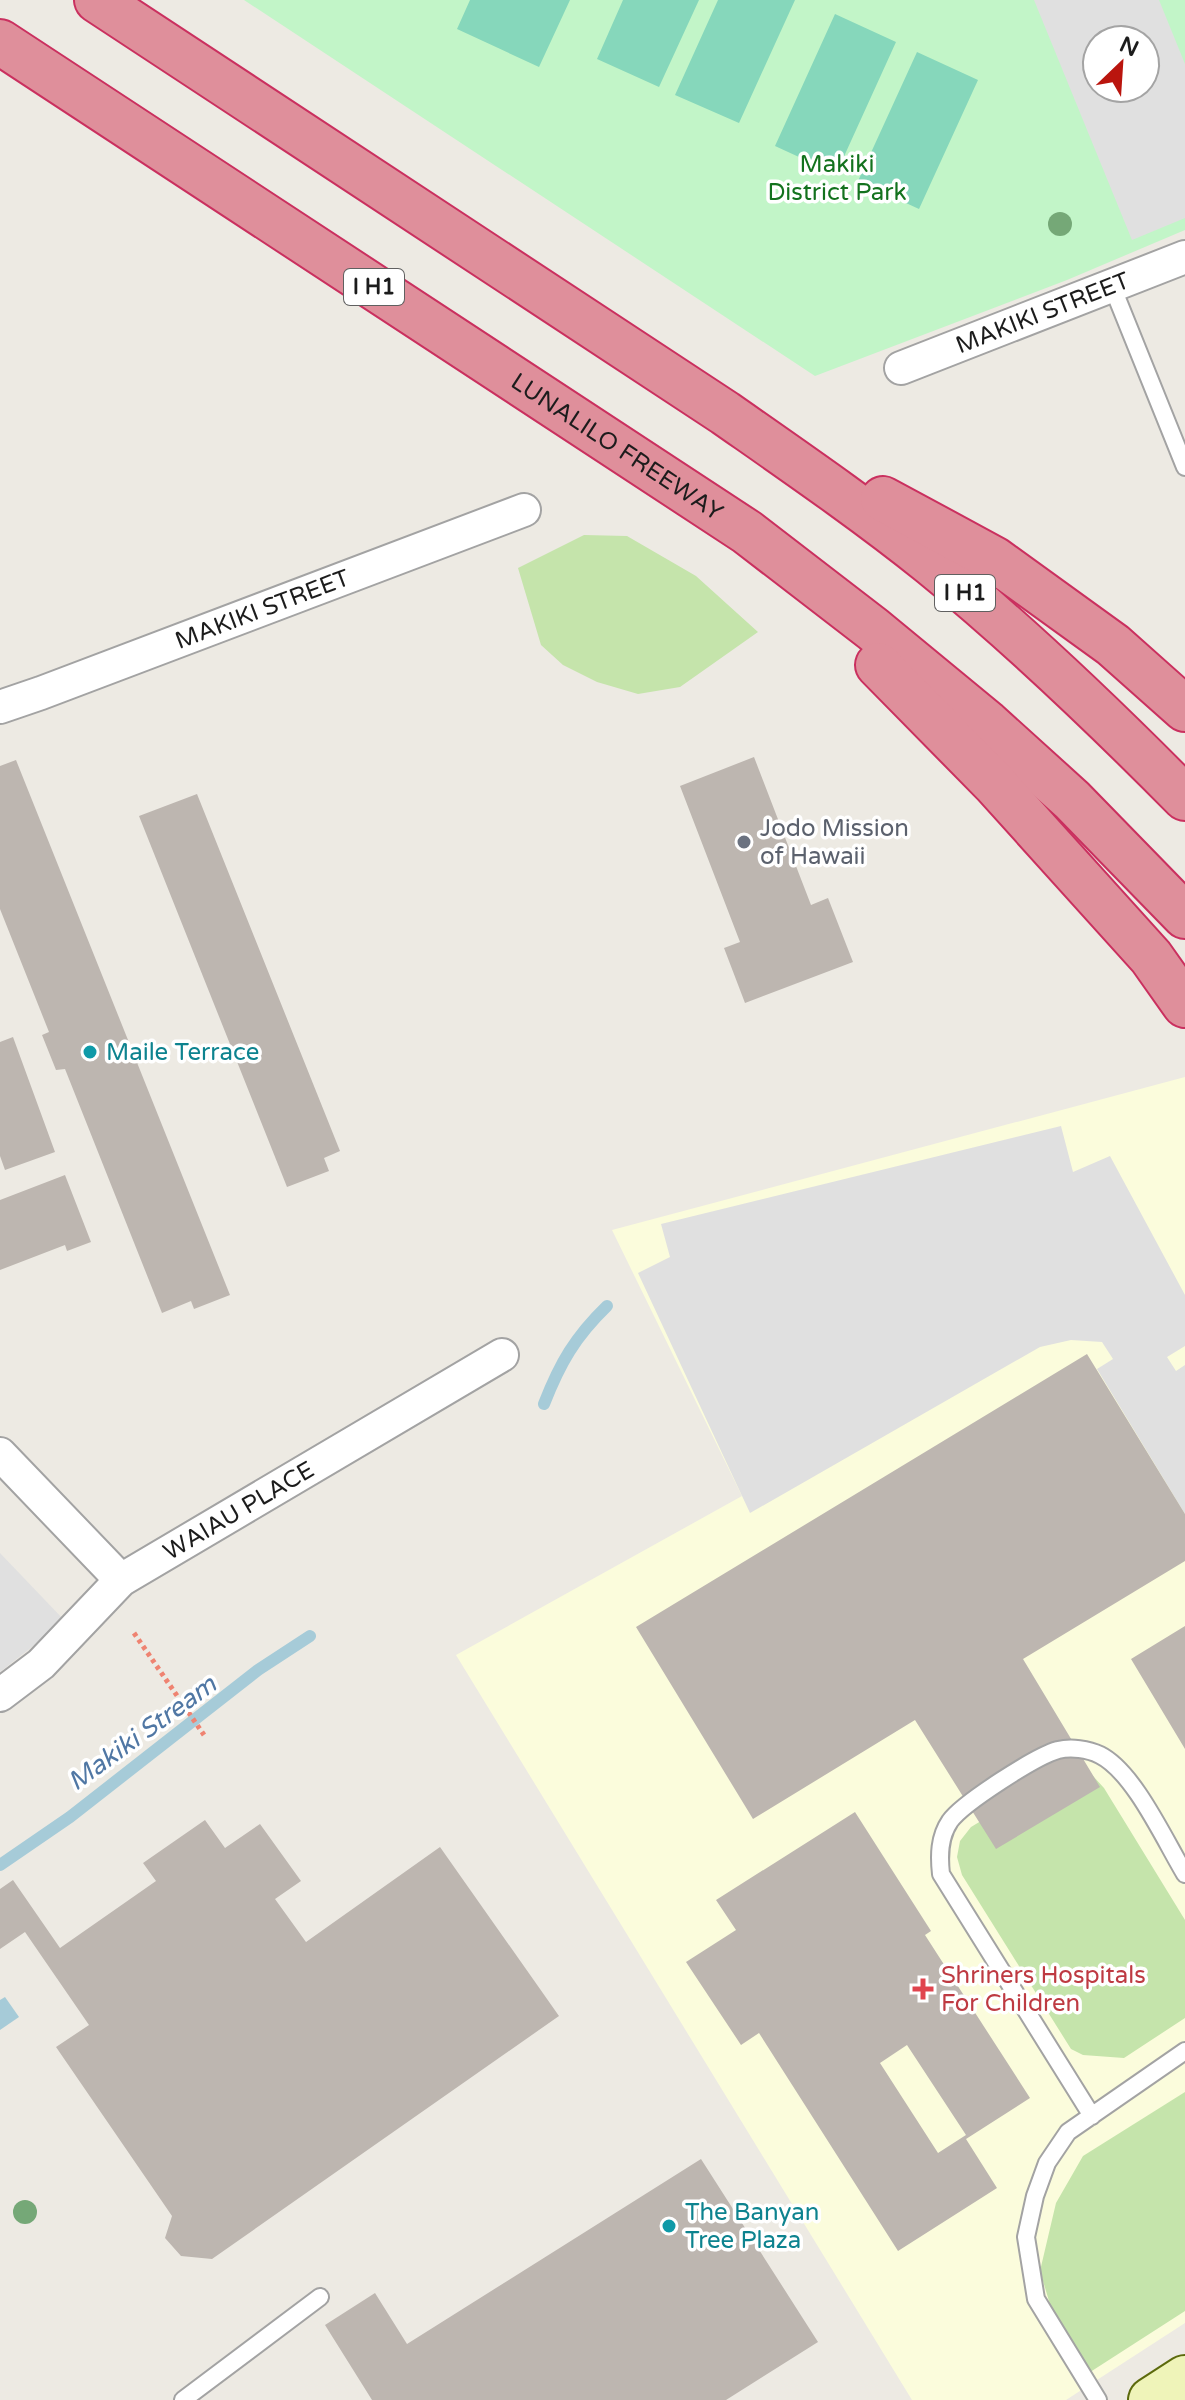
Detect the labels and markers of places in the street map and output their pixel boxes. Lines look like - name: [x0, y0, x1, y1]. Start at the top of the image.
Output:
- place label: Jodo Mission of Hawaii: [760, 814, 909, 871]
- marker: Jodo Mission of Hawaii: [735, 833, 753, 851]
- place label: Maile Terrace: [106, 1038, 259, 1067]
- marker: Maile Terrace: [81, 1043, 99, 1061]
- place label: Shriners Hospitals For Children: [941, 1961, 1146, 2018]
- marker: Shriners Hospitals For Children: [912, 1978, 934, 2000]
- place label: The Banyan Tree Plaza: [685, 2198, 819, 2255]
- marker: The Banyan Tree Plaza: [660, 2217, 678, 2235]

